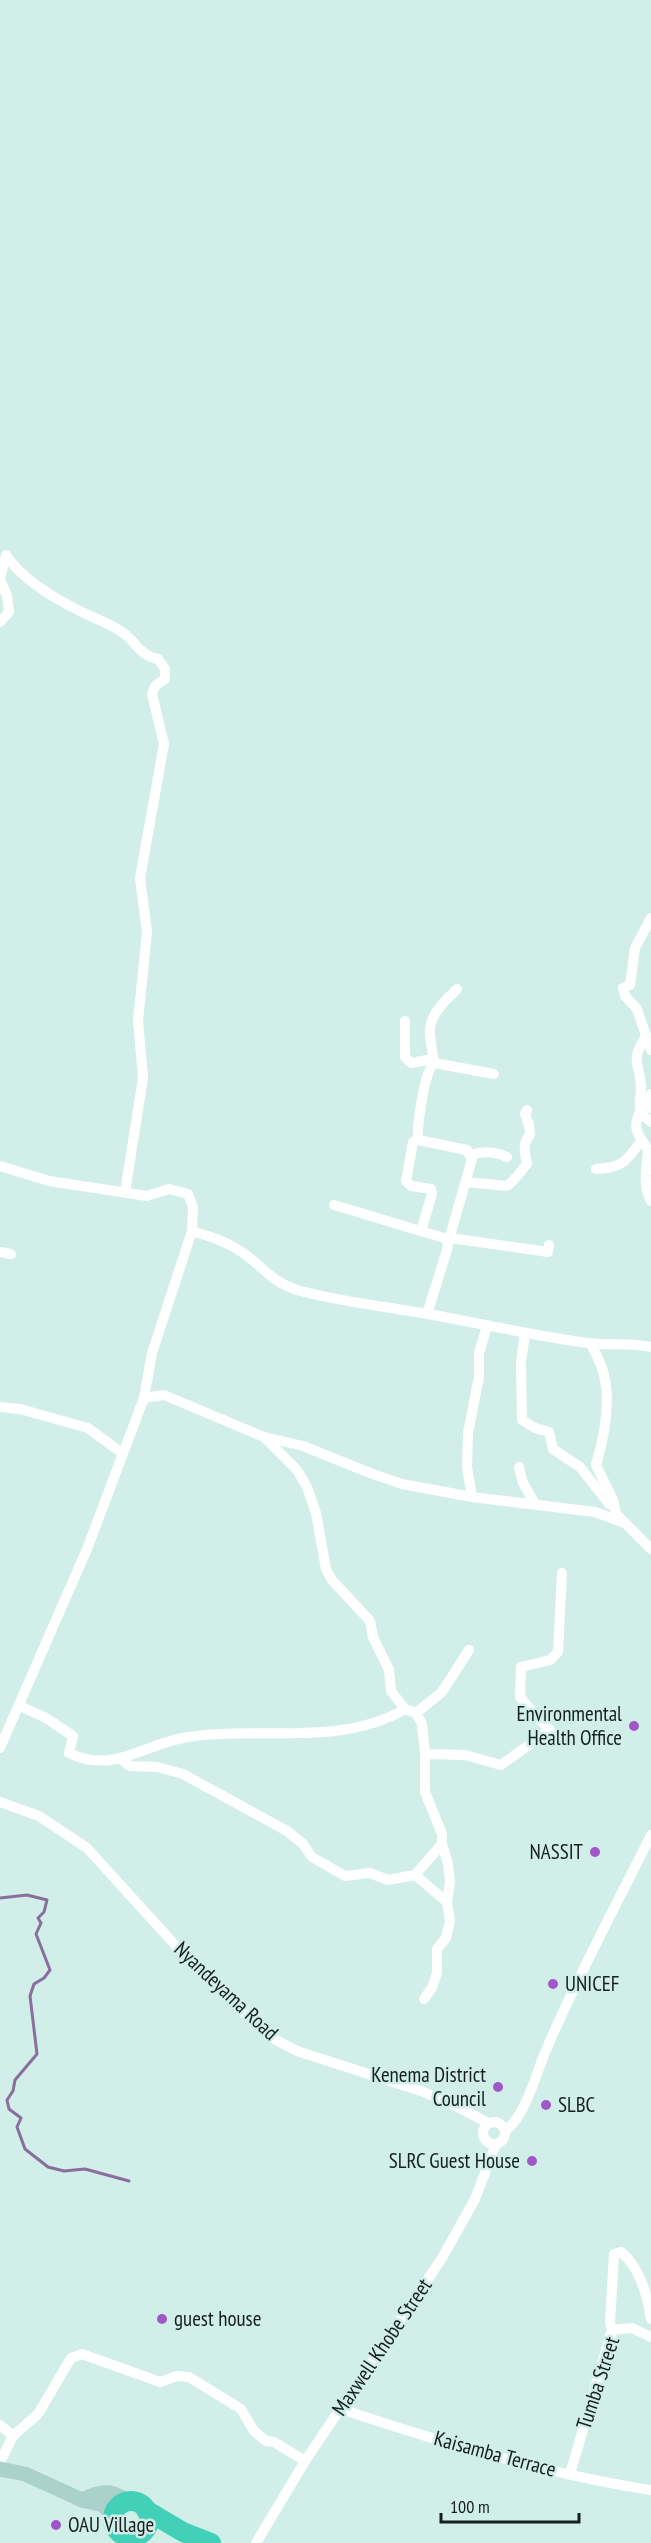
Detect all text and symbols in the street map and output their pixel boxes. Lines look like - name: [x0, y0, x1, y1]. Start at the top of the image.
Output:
- place label: Environmental Health Office: [516, 1700, 622, 1751]
- marker: Environmental Health Office: [627, 1719, 641, 1733]
- place label: NASSIT: [530, 1838, 584, 1865]
- marker: NASSIT: [588, 1845, 602, 1859]
- street label: Nyandeyama Road: [169, 1935, 284, 2046]
- place label: UNICEF: [565, 1970, 619, 1997]
- marker: UNICEF: [546, 1977, 560, 1991]
- place label: Kenema District Council: [371, 2061, 486, 2112]
- marker: Kenema District Council: [491, 2080, 505, 2094]
- place label: SLBC: [558, 2091, 596, 2118]
- marker: SLBC: [539, 2098, 553, 2112]
- place label: SLRC Guest House: [389, 2147, 520, 2174]
- marker: SLRC Guest House: [525, 2154, 539, 2168]
- street label: Maxwell Khobe Street: [326, 2273, 438, 2421]
- place label: guest house: [174, 2305, 261, 2332]
- marker: guest house: [155, 2312, 169, 2326]
- street label: Tumba Street: [570, 2333, 625, 2433]
- street label: Kaisamba Terrace: [431, 2424, 559, 2483]
- scale bar: [441, 2486, 579, 2524]
- text: 100 m: [450, 2495, 490, 2518]
- place label: OAU Village: [68, 2511, 154, 2538]
- marker: OAU Village: [49, 2518, 63, 2532]

